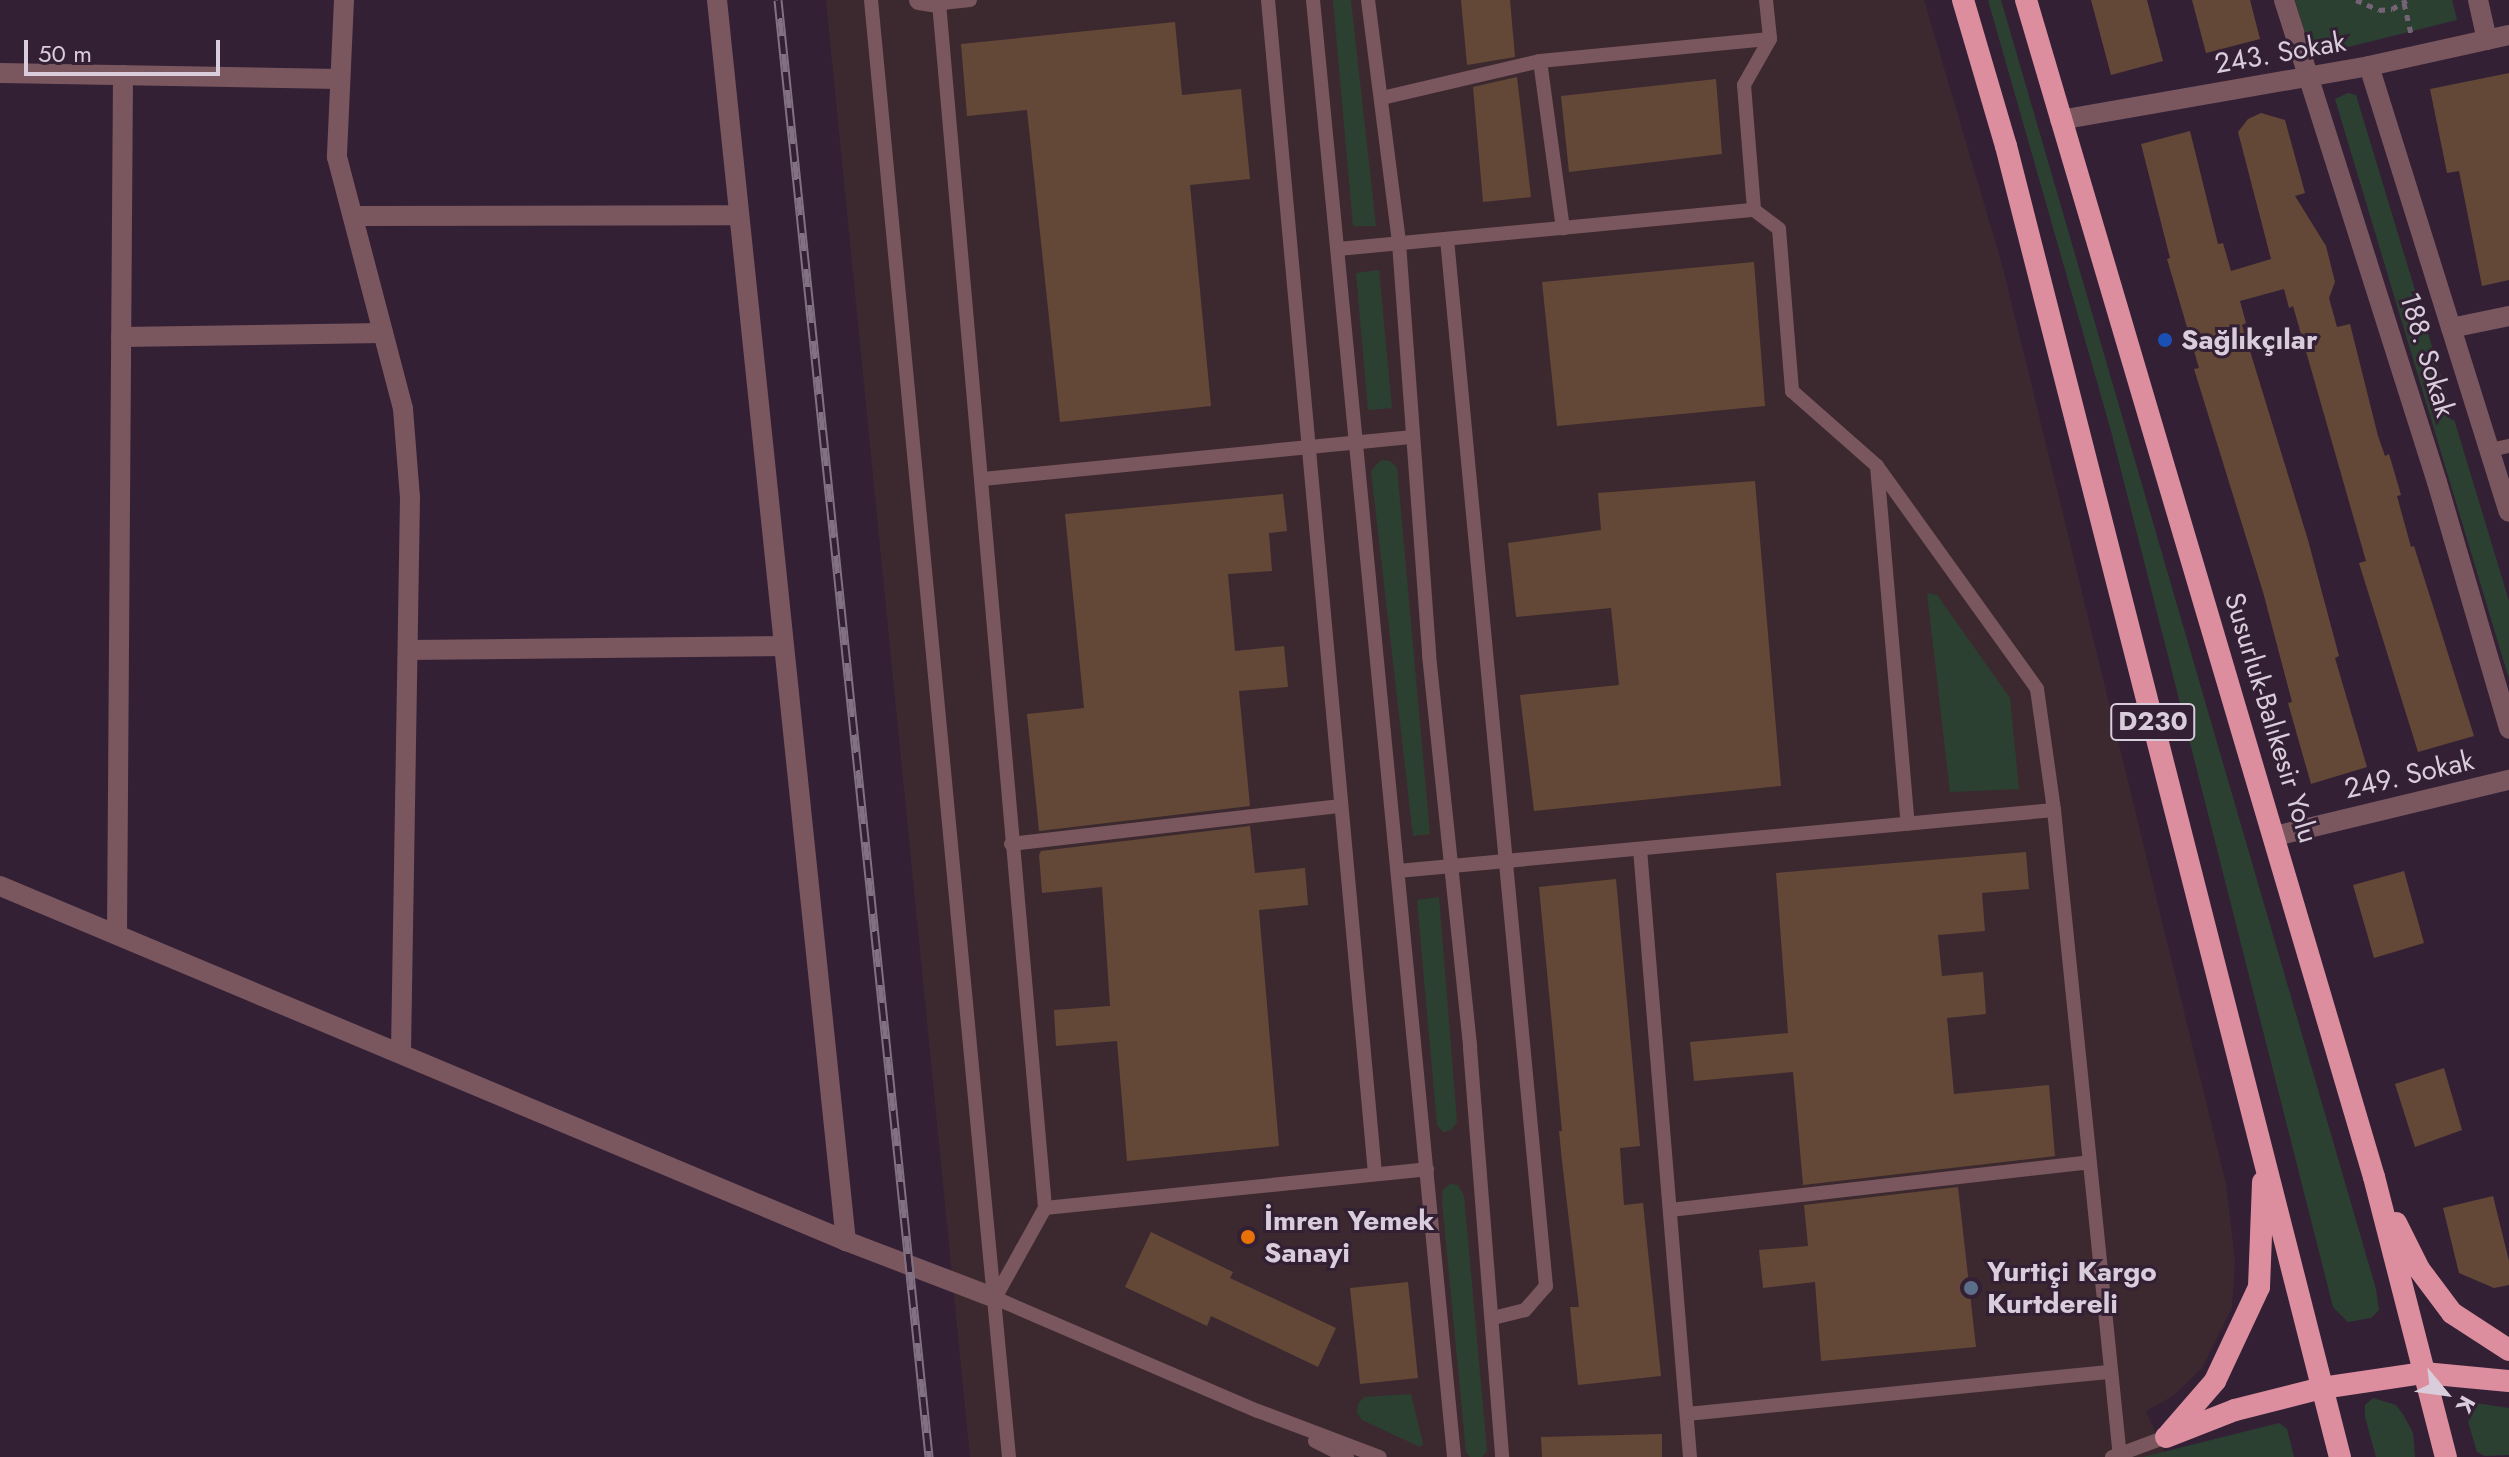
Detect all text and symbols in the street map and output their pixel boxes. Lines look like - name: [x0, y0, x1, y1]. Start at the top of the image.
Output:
- scale bar: [28, 24, 224, 74]
- street label: 243. Sokak: [2212, 25, 2348, 81]
- text: 50 m: [38, 36, 92, 71]
- street label: 188. Sokak: [2392, 289, 2462, 421]
- place label: Sağlıkçılar: [2181, 323, 2317, 357]
- marker: Sağlıkçılar: [2156, 331, 2174, 349]
- street label: Susurluk-Balıkesir Yolu: [2217, 589, 2325, 847]
- road number: D230: [2109, 700, 2197, 744]
- street label: 249. Sokak: [2341, 744, 2477, 806]
- place label: İmren Yemek Sanayi: [1264, 1204, 1434, 1270]
- marker: İmren Yemek Sanayi: [1239, 1228, 1257, 1246]
- place label: Yurtiçi Kargo Kurtdereli: [1987, 1255, 2157, 1321]
- marker: Yurtiçi Kargo Kurtdereli: [1962, 1279, 1980, 1297]
- north arrow: [2405, 1353, 2485, 1433]
- text: K: [2448, 1390, 2484, 1419]

